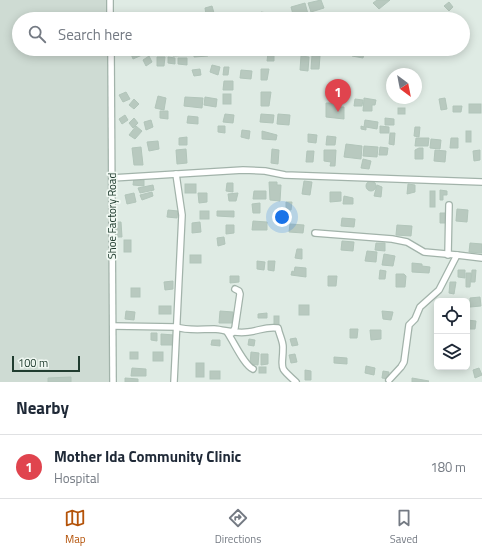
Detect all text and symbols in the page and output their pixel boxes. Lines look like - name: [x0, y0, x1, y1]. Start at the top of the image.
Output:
- search box: [12, 12, 470, 56]
- icon: search: [26, 23, 48, 45]
- text: Search here: [58, 23, 132, 46]
- north arrow: [386, 68, 422, 104]
- pin: 1: [325, 79, 351, 112]
- street label: Shoe Factory Road: [104, 173, 120, 259]
- your location: [272, 207, 292, 227]
- map controls: [434, 298, 470, 370]
- button: locate: [434, 298, 470, 334]
- button: layers: [434, 334, 470, 370]
- scale bar: [12, 354, 80, 373]
- text: 100 m: [18, 355, 48, 371]
- text: Nearby: [16, 395, 69, 421]
- text: Mother Ida Community Clinic: [54, 445, 241, 468]
- text: 1: [25, 457, 33, 477]
- text: 180 m: [430, 457, 466, 477]
- text: Hospital: [54, 468, 99, 488]
- tab: Map: [64, 507, 86, 547]
- tab: Directions: [215, 507, 261, 547]
- tab: Saved: [390, 507, 418, 547]

